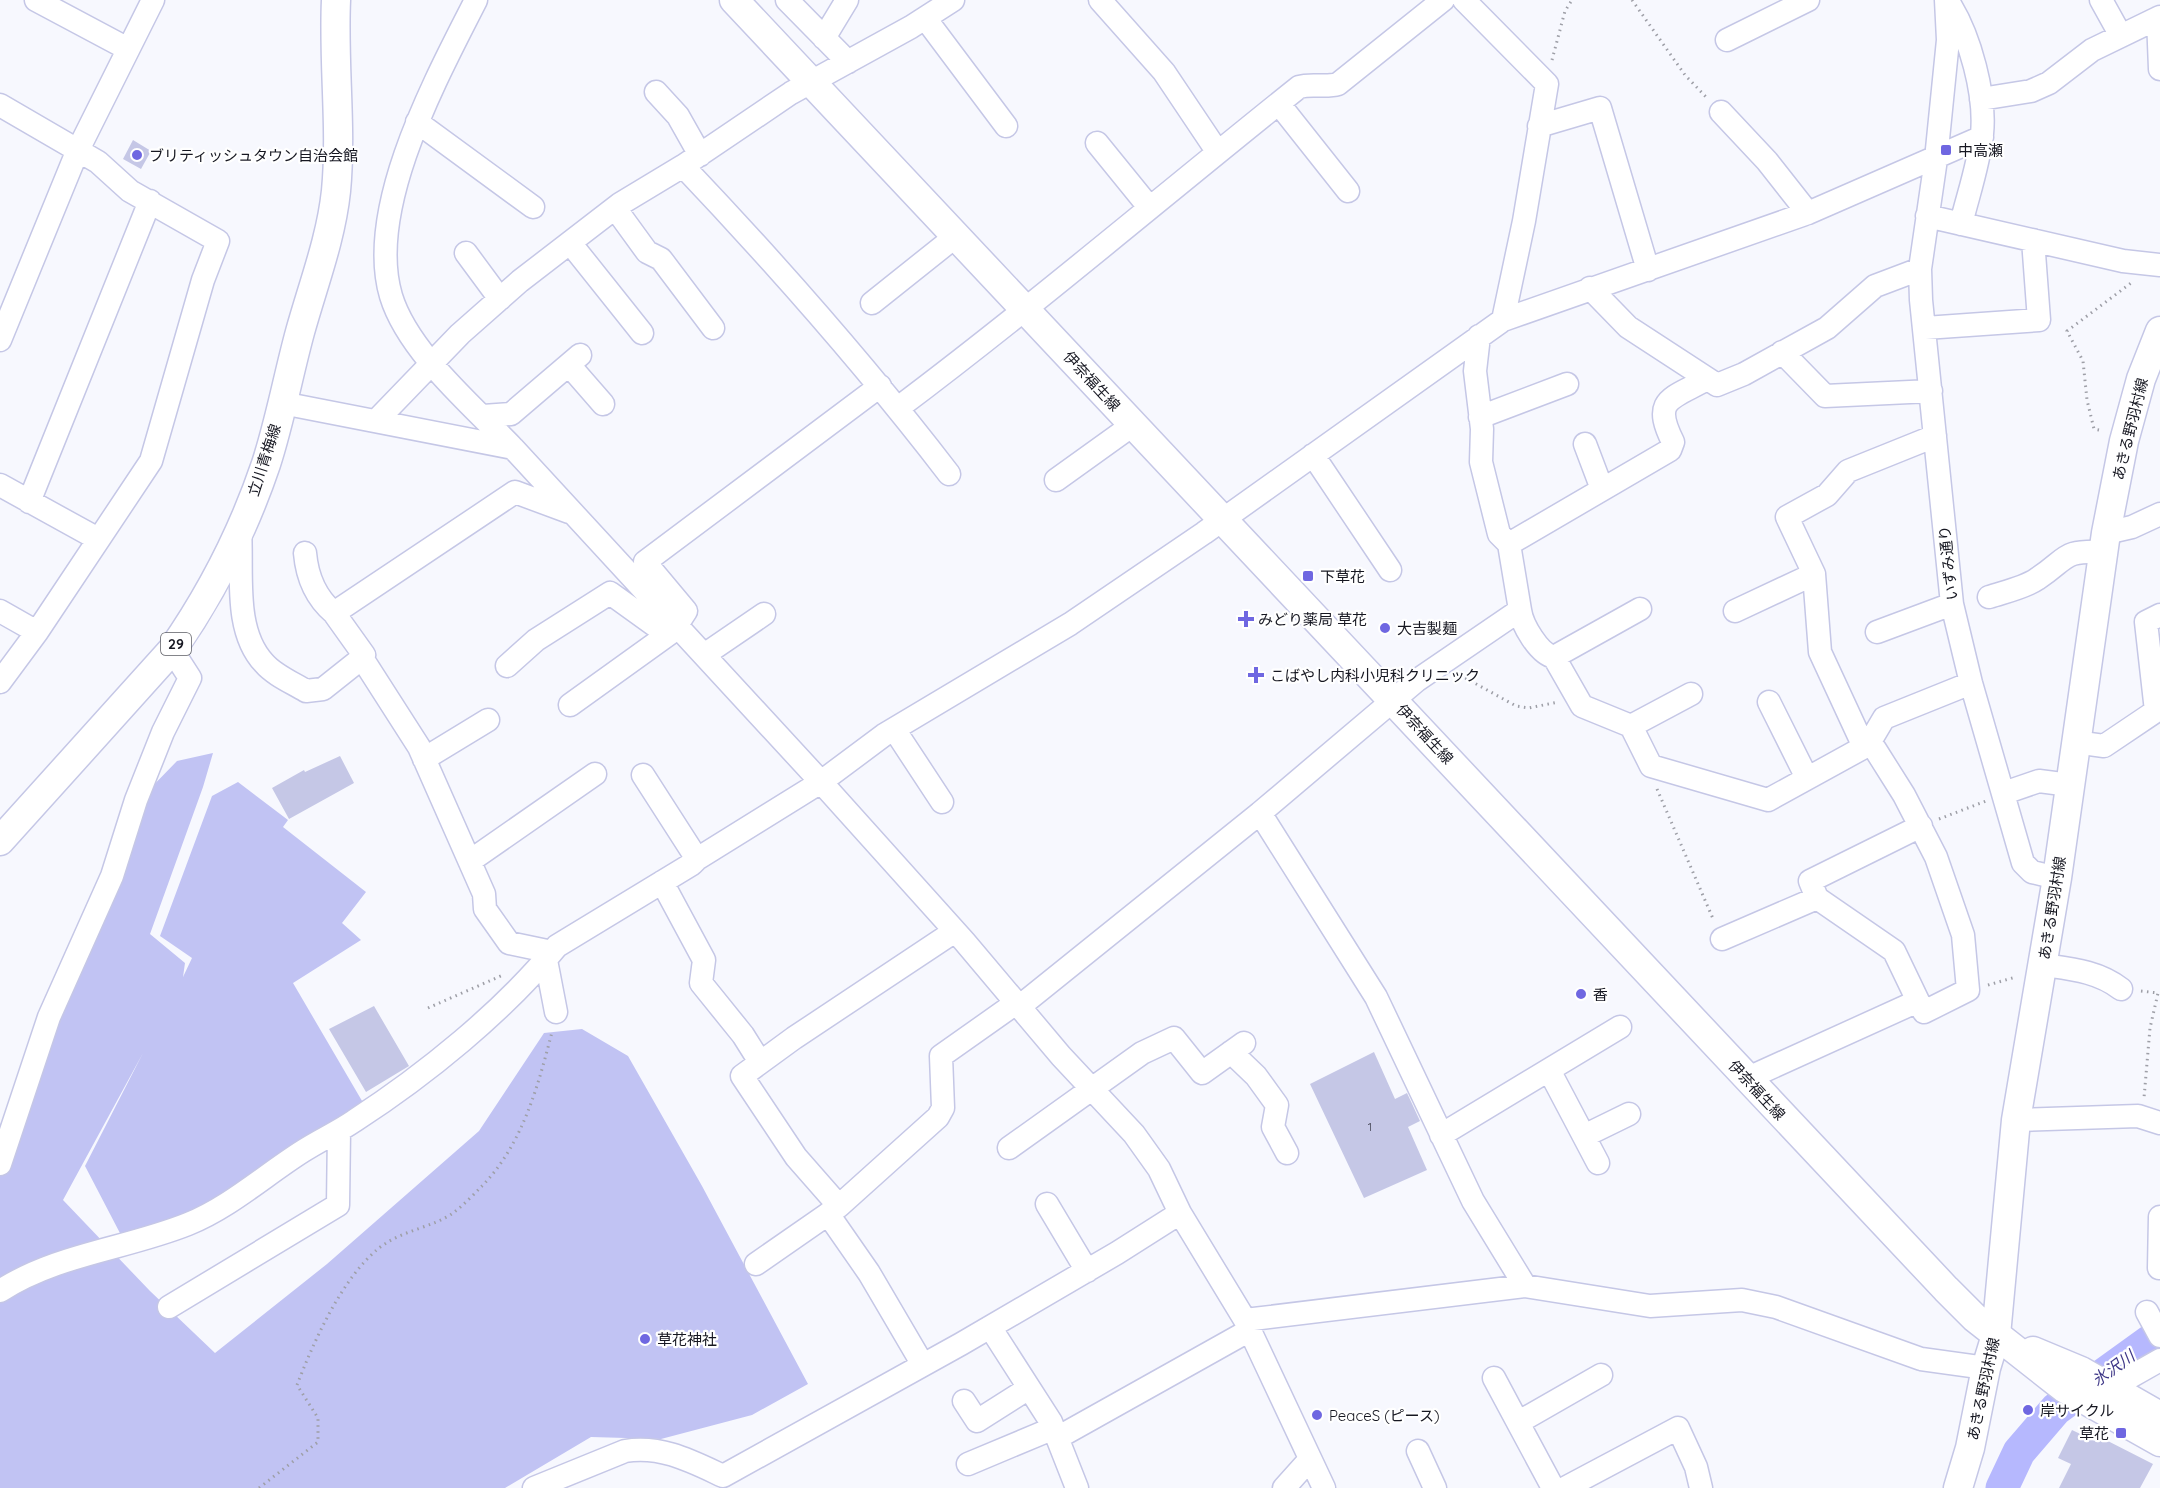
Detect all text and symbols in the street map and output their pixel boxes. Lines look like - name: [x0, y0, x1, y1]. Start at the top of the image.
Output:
- place label: 中高瀬: [1958, 141, 2003, 160]
- marker: 中高瀬: [1939, 143, 1953, 157]
- place label: ブリティッシュタウン自治会館: [149, 146, 358, 165]
- marker: ブリティッシュタウン自治会館: [130, 148, 144, 162]
- street label: 伊奈福生線: [1059, 347, 1125, 415]
- street label: あきる野羽村線: [2108, 376, 2152, 482]
- street label: 立川青梅線: [243, 421, 285, 499]
- street label: いずみ通り: [1935, 525, 1961, 601]
- place label: 下草花: [1320, 567, 1365, 586]
- marker: 下草花: [1301, 569, 1315, 583]
- place label: みどり薬局 草花: [1258, 610, 1367, 629]
- marker: みどり薬局 草花: [1239, 612, 1253, 626]
- place label: 大吉製麺: [1397, 619, 1457, 638]
- marker: 大吉製麺: [1378, 621, 1392, 635]
- road number: 29: [161, 633, 191, 655]
- marker: こばやし内科小児科クリニック: [1247, 666, 1265, 684]
- place label: こばやし内科小児科クリニック: [1270, 666, 1480, 685]
- street label: 伊奈福生線: [1392, 700, 1458, 768]
- street label: あきる野羽村線: [2034, 855, 2070, 961]
- place label: 香: [1593, 985, 1608, 1004]
- marker: 香: [1574, 987, 1588, 1001]
- street label: 伊奈福生線: [1724, 1056, 1790, 1124]
- house number: 1: [1368, 1119, 1372, 1134]
- place label: 草花神社: [657, 1330, 717, 1349]
- marker: 草花神社: [638, 1332, 652, 1346]
- street label: あきる野羽村線: [1963, 1336, 2003, 1442]
- water label: 氷沢川: [2088, 1345, 2140, 1390]
- place label: 岸サイクル: [2040, 1401, 2114, 1420]
- marker: 岸サイクル: [2021, 1403, 2035, 1417]
- place label: PeaceS (ピース): [1329, 1406, 1440, 1425]
- marker: PeaceS (ピース): [1310, 1408, 1324, 1422]
- place label: 草花: [2079, 1424, 2109, 1443]
- marker: 草花: [2114, 1426, 2128, 1440]

